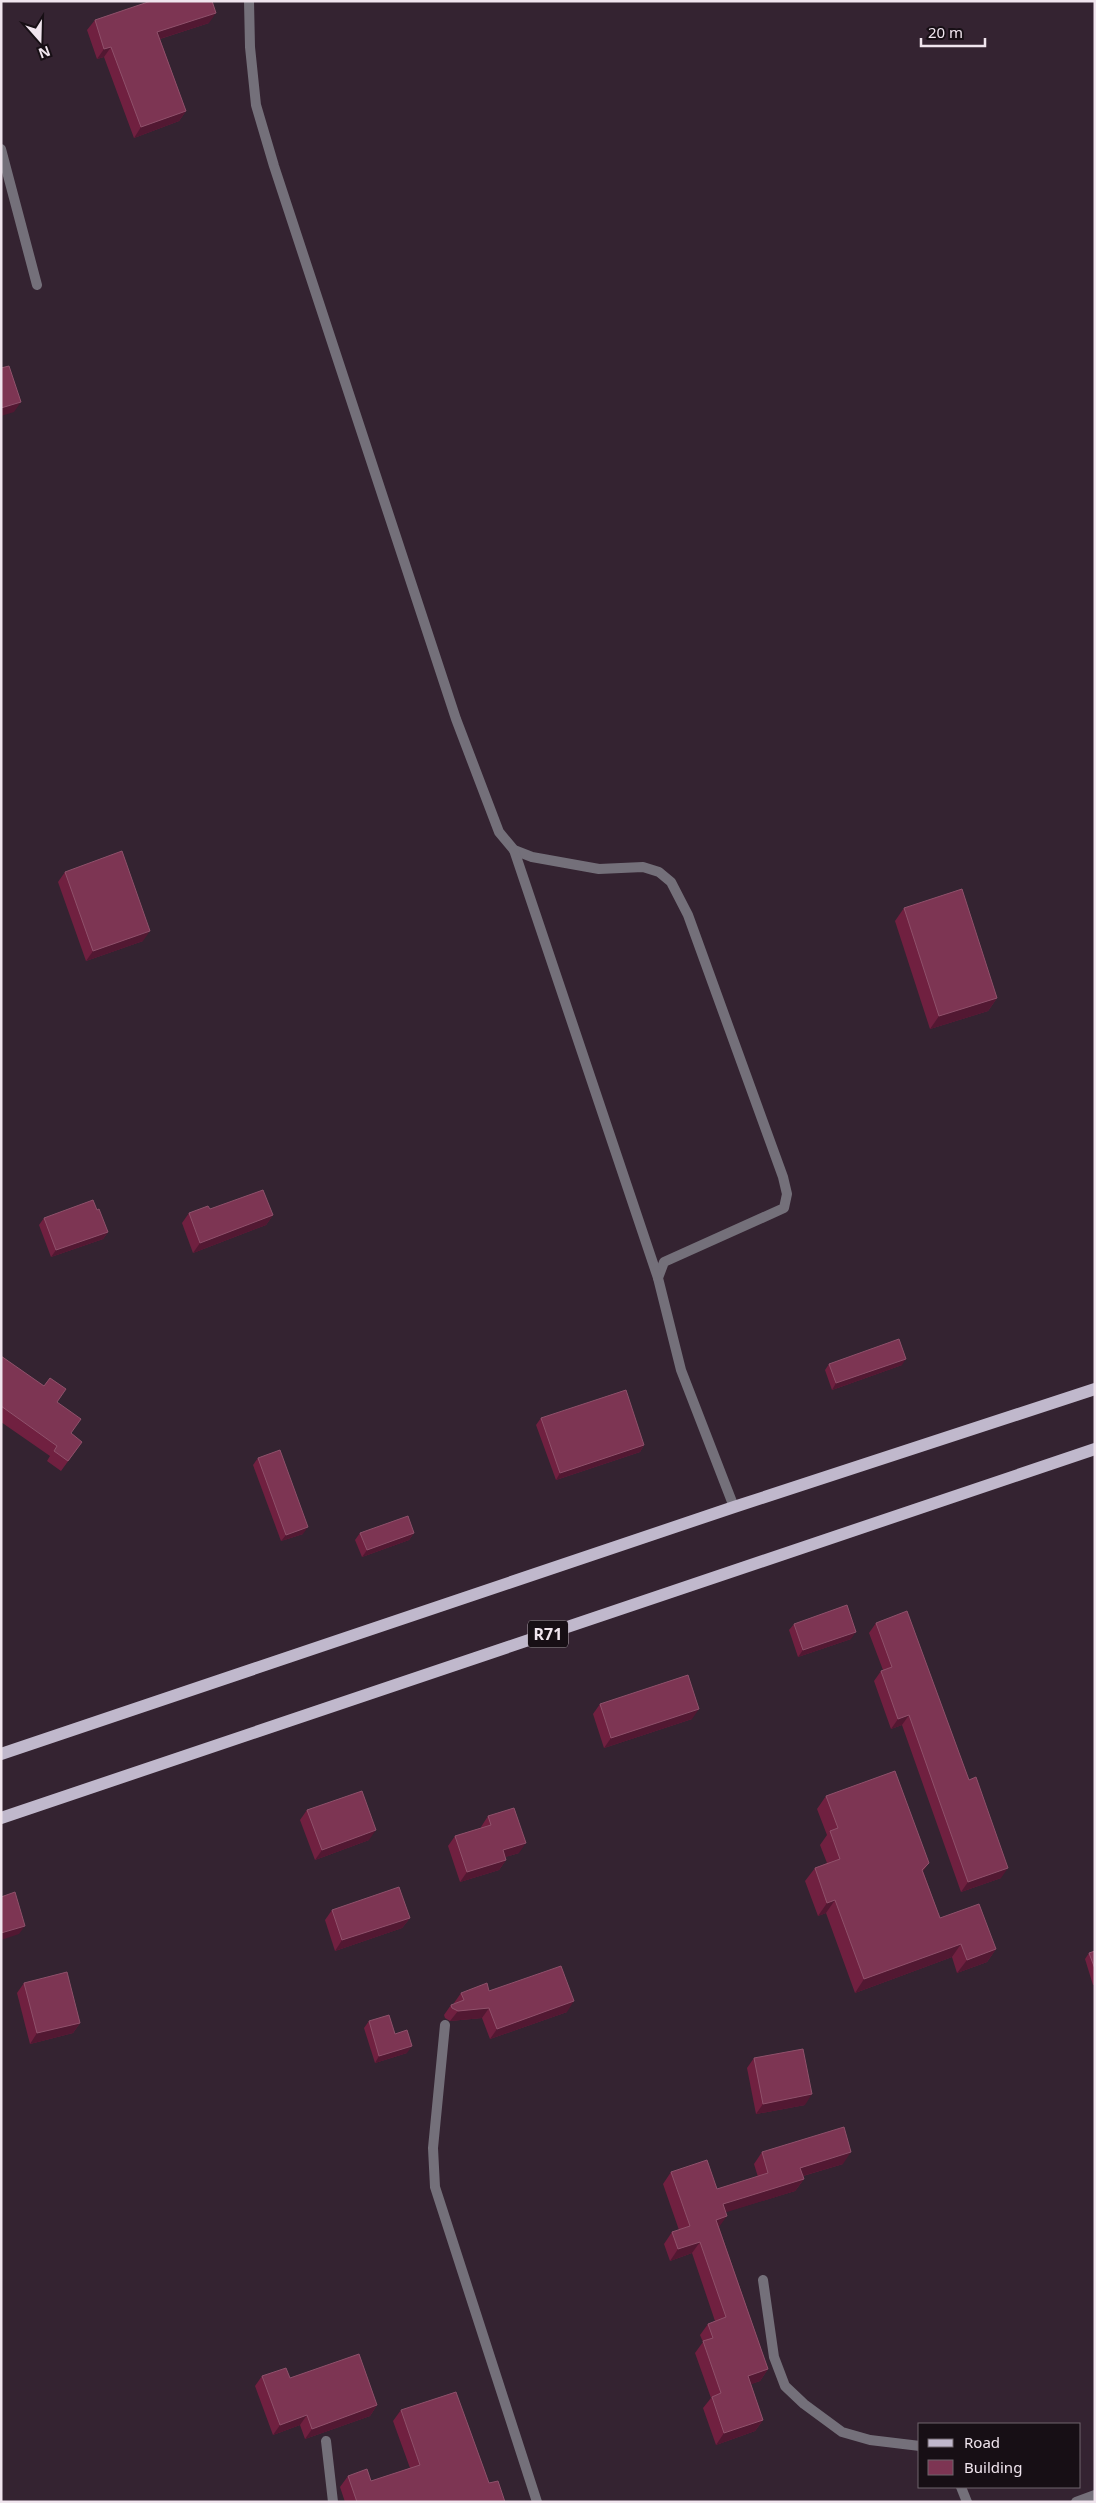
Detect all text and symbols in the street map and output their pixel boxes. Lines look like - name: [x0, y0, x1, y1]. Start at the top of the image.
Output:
- north arrow: [15, 15, 65, 65]
- scale bar: [921, 15, 985, 47]
- text: 20 m: [928, 22, 963, 42]
- text: N: [36, 42, 53, 64]
- road number: R71: [528, 1620, 568, 1648]
- legend: [918, 2423, 1081, 2488]
- text: Road: [964, 2432, 1000, 2452]
- text: Building: [964, 2457, 1022, 2477]

